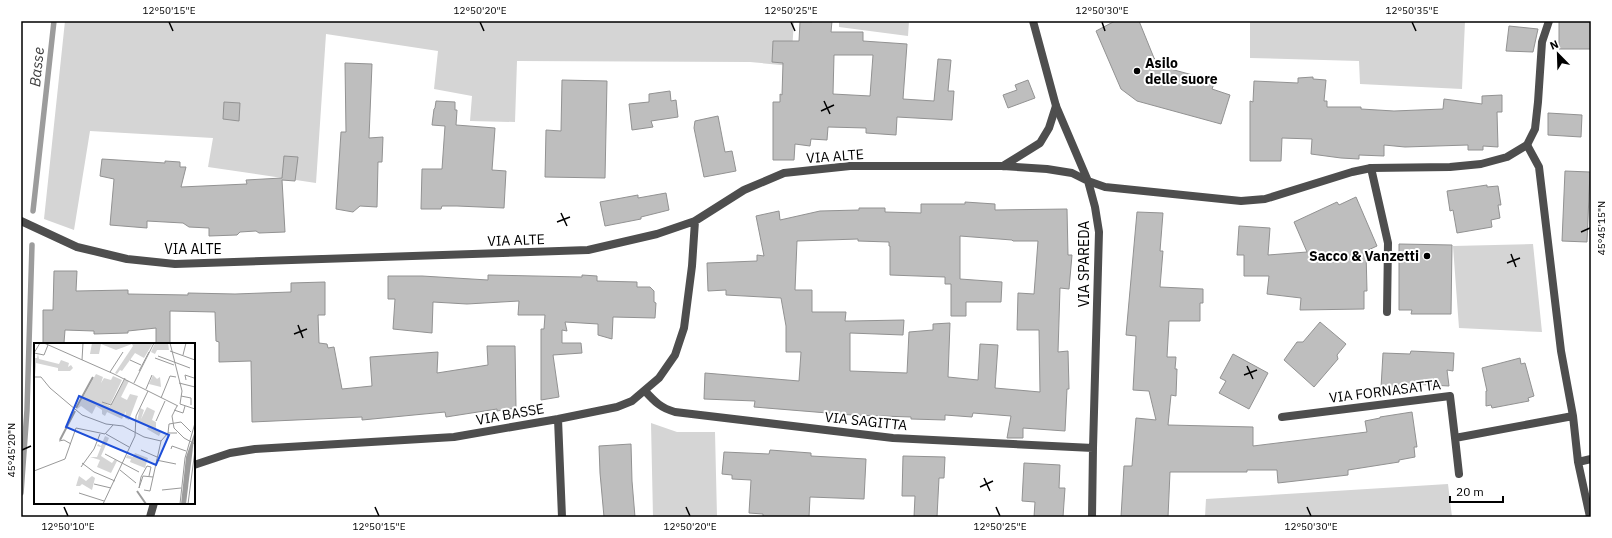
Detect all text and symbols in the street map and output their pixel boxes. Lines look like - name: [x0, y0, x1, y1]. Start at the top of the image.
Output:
- text: 12°50'15"E: [142, 4, 196, 17]
- text: 12°50'20"E: [453, 4, 507, 17]
- text: 12°50'25"E: [764, 4, 818, 17]
- text: 12°50'30"E: [1075, 4, 1129, 17]
- text: 12°50'35"E: [1385, 4, 1439, 17]
- north arrow: [1538, 34, 1578, 74]
- text: N: [1548, 37, 1561, 53]
- water label: Basse: [25, 46, 48, 88]
- place label: Asilo delle suore: [1145, 54, 1218, 88]
- marker: Asilo delle suore: [1132, 66, 1142, 76]
- street label: VIA ALTE: [806, 145, 864, 167]
- text: 45°45'15"N: [1595, 201, 1608, 255]
- street label: VIA SPAREDA: [1075, 221, 1093, 307]
- street label: VIA ALTE: [487, 230, 545, 250]
- street label: VIA ALTE: [164, 240, 222, 258]
- place label: Sacco & Vanzetti: [1309, 247, 1419, 265]
- marker: Sacco & Vanzetti: [1422, 251, 1432, 261]
- inset map: [34, 343, 195, 504]
- street label: VIA FORNASATTA: [1328, 375, 1442, 407]
- street label: VIA BASSE: [475, 399, 545, 429]
- street label: VIA SAGITTA: [824, 408, 908, 434]
- text: 45°45'20"N: [5, 423, 18, 477]
- scale bar: [1450, 478, 1503, 504]
- text: 20 m: [1456, 484, 1484, 499]
- text: 12°50'10"E: [41, 520, 95, 533]
- text: 12°50'15"E: [352, 520, 406, 533]
- text: 12°50'20"E: [663, 520, 717, 533]
- text: 12°50'25"E: [973, 520, 1027, 533]
- text: 12°50'30"E: [1284, 520, 1338, 533]

